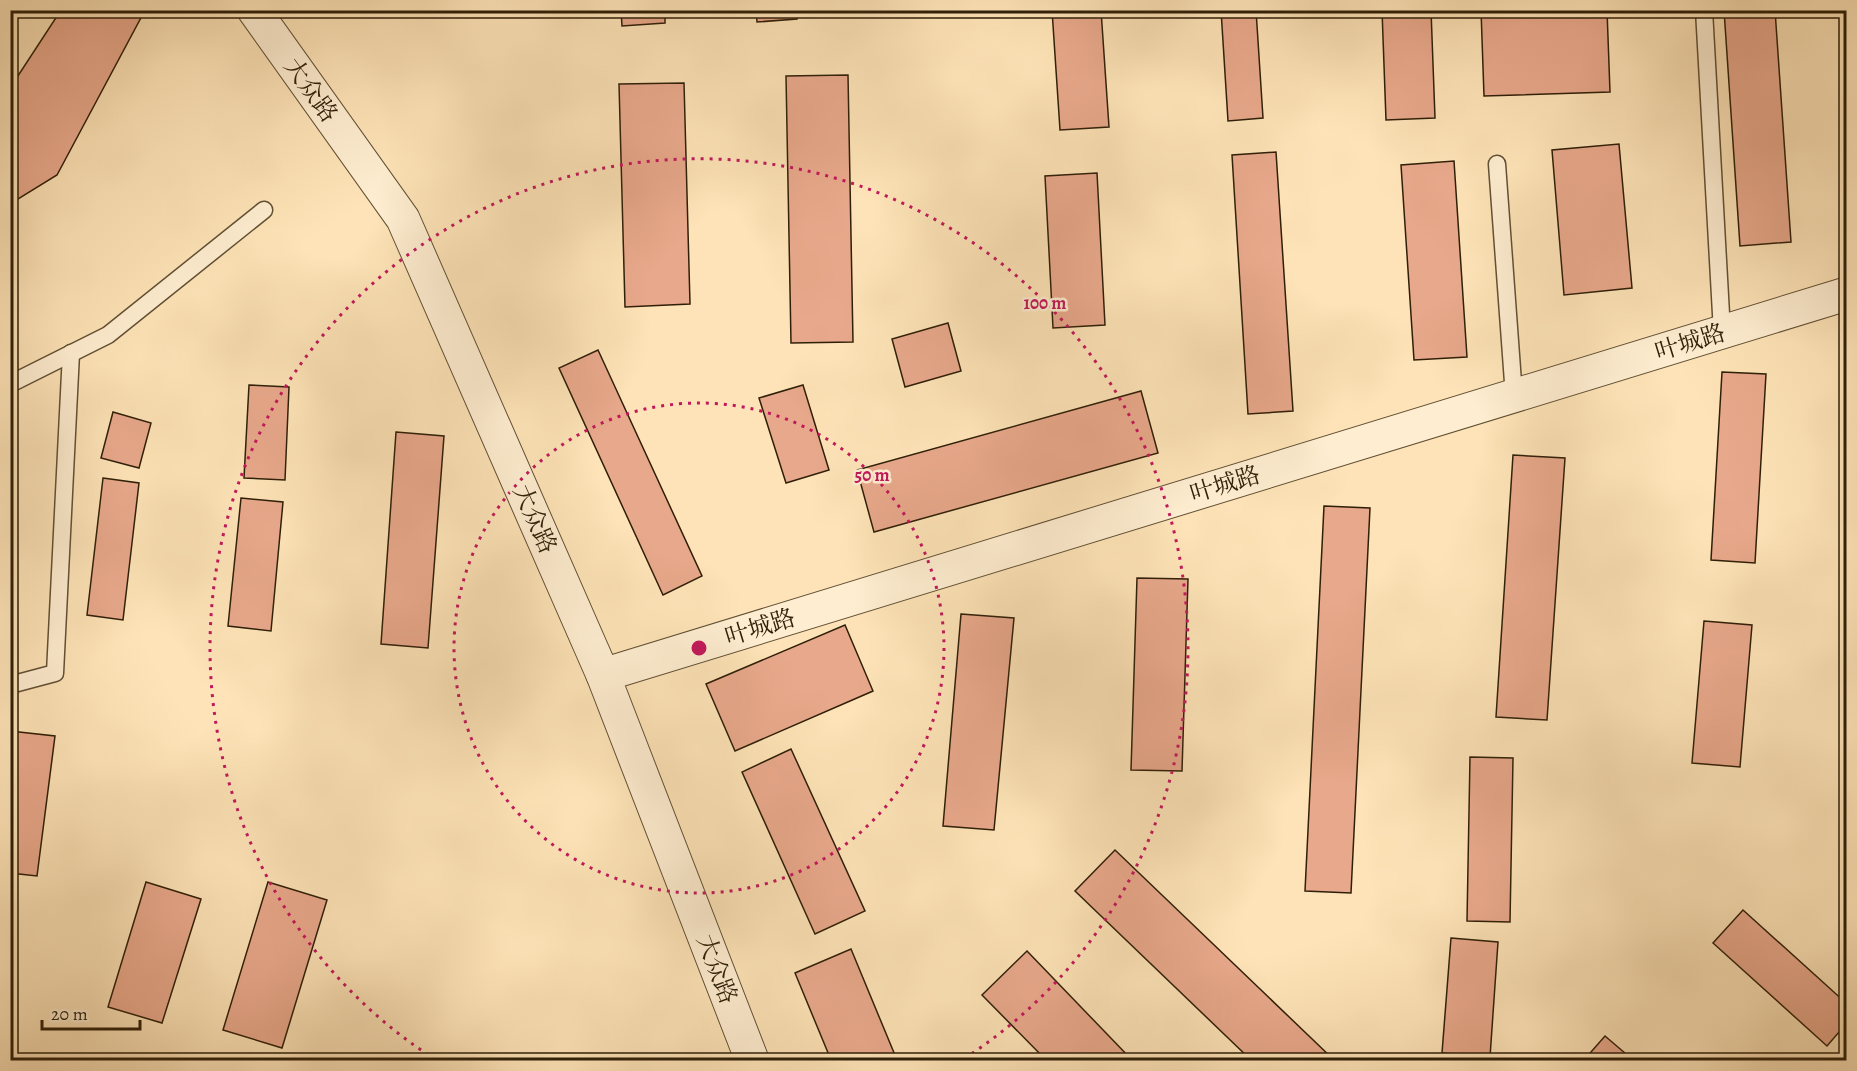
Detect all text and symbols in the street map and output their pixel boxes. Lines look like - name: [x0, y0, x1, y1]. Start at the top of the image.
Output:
- street label: 大众路: [277, 51, 345, 129]
- text: 100 m: [1024, 291, 1066, 315]
- street label: 叶城路: [1651, 316, 1729, 368]
- street label: 叶城路: [1186, 458, 1264, 510]
- text: 50 m: [855, 463, 889, 487]
- street label: 大众路: [506, 480, 564, 558]
- street label: 叶城路: [721, 601, 799, 653]
- centre of rings: [689, 638, 709, 658]
- street label: 大众路: [689, 930, 745, 1008]
- scale bar: [42, 993, 140, 1031]
- text: 20 m: [51, 1002, 88, 1026]

